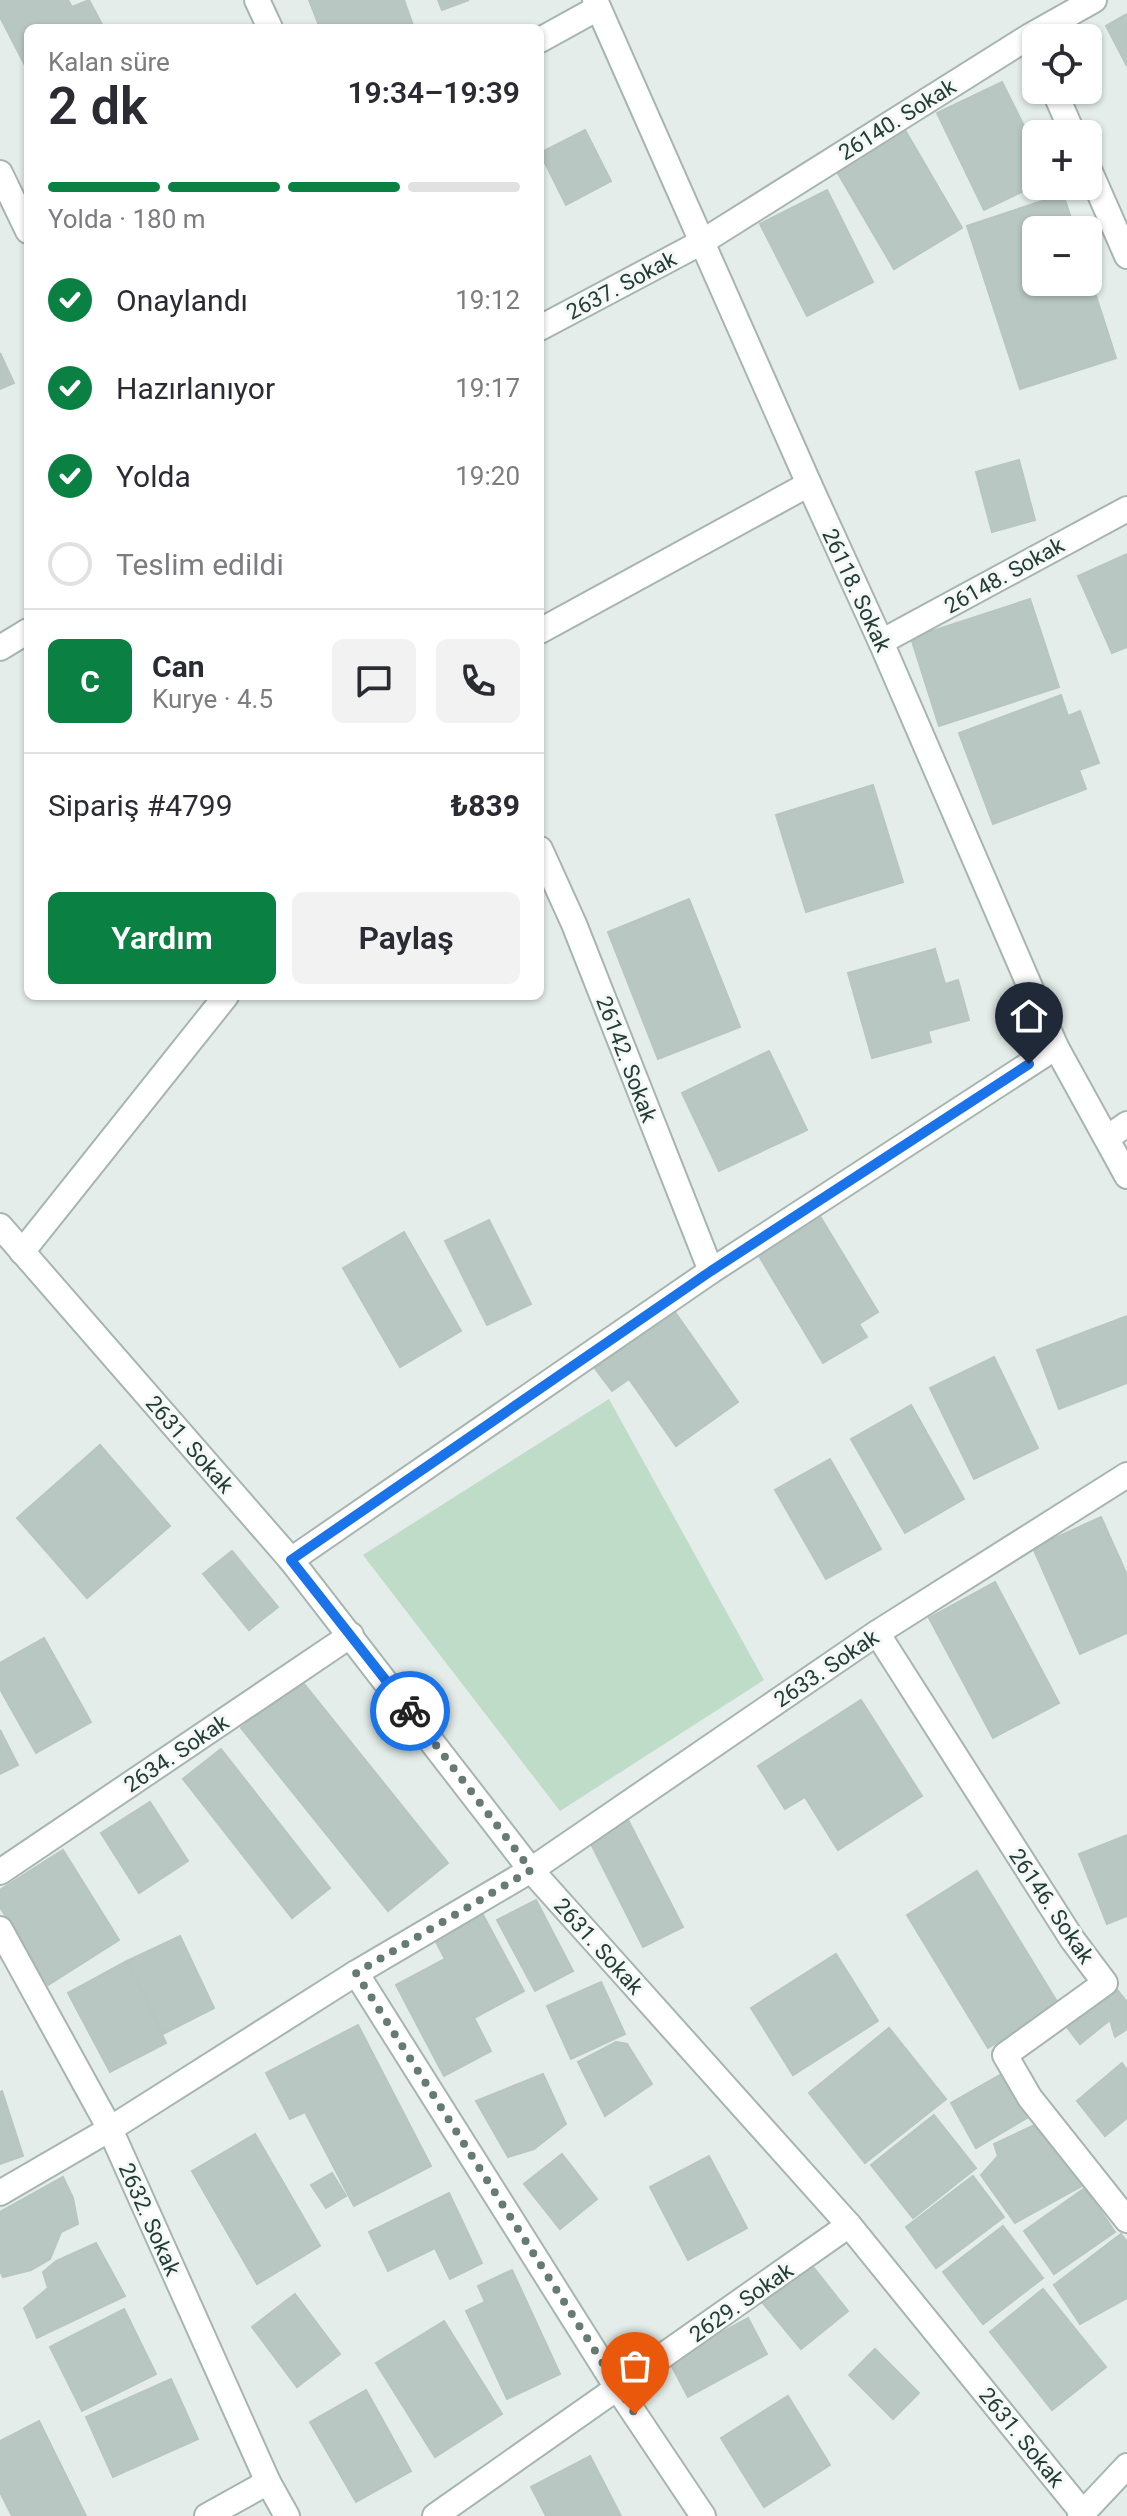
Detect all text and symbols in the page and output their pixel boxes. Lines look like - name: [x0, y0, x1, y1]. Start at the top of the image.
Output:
- map controls: [1022, 24, 1102, 296]
- button: locate: [1022, 24, 1102, 104]
- text: Kalan süre: [48, 47, 170, 77]
- street label: 26140. Sokak: [834, 73, 961, 165]
- text: 19:34–19:39: [347, 75, 520, 110]
- text: 2 dk: [48, 76, 147, 137]
- button: +: [1022, 120, 1102, 200]
- text: Yolda · 180 m: [48, 204, 206, 234]
- button: −: [1022, 216, 1102, 296]
- street label: 2637. Sokak: [562, 246, 681, 325]
- icon: check: [48, 278, 92, 322]
- text: Onaylandı: [116, 283, 248, 318]
- text: 19:12: [455, 285, 520, 315]
- icon: check: [48, 366, 92, 410]
- text: Hazırlanıyor: [116, 371, 275, 406]
- text: 19:17: [455, 373, 520, 403]
- icon: check: [48, 454, 92, 498]
- text: Yolda: [116, 459, 191, 494]
- text: 19:20: [455, 461, 520, 491]
- street label: 26118. Sokak: [817, 525, 896, 657]
- street label: 26148. Sokak: [940, 532, 1069, 619]
- text: Teslim edildi: [116, 547, 284, 582]
- button: chat: [332, 639, 416, 723]
- button: phone: [436, 639, 520, 723]
- text: Can: [152, 649, 205, 684]
- text: C: [80, 664, 100, 699]
- text: Kurye · 4.5: [152, 684, 273, 714]
- text: Sipariş #4799: [48, 788, 233, 823]
- text: ₺839: [451, 788, 520, 823]
- button: Yardım: [48, 892, 276, 984]
- button: Paylaş: [292, 892, 520, 984]
- pin: [995, 982, 1063, 1064]
- street label: 26142. Sokak: [591, 993, 662, 1127]
- icon: home: [1007, 994, 1051, 1038]
- street label: 2631. Sokak: [141, 1391, 239, 1499]
- street label: 2633. Sokak: [769, 1624, 884, 1712]
- courier: [370, 1671, 450, 1751]
- icon: bike: [388, 1689, 432, 1733]
- street label: 2634. Sokak: [119, 1709, 234, 1797]
- street label: 26146. Sokak: [1004, 1844, 1100, 1969]
- street label: 2631. Sokak: [549, 1893, 649, 2000]
- street label: 2632. Sokak: [114, 2159, 186, 2280]
- street label: 2629. Sokak: [685, 2257, 799, 2347]
- pin: [601, 2332, 669, 2414]
- icon: bag: [613, 2344, 657, 2388]
- street label: 2631. Sokak: [974, 2383, 1070, 2493]

